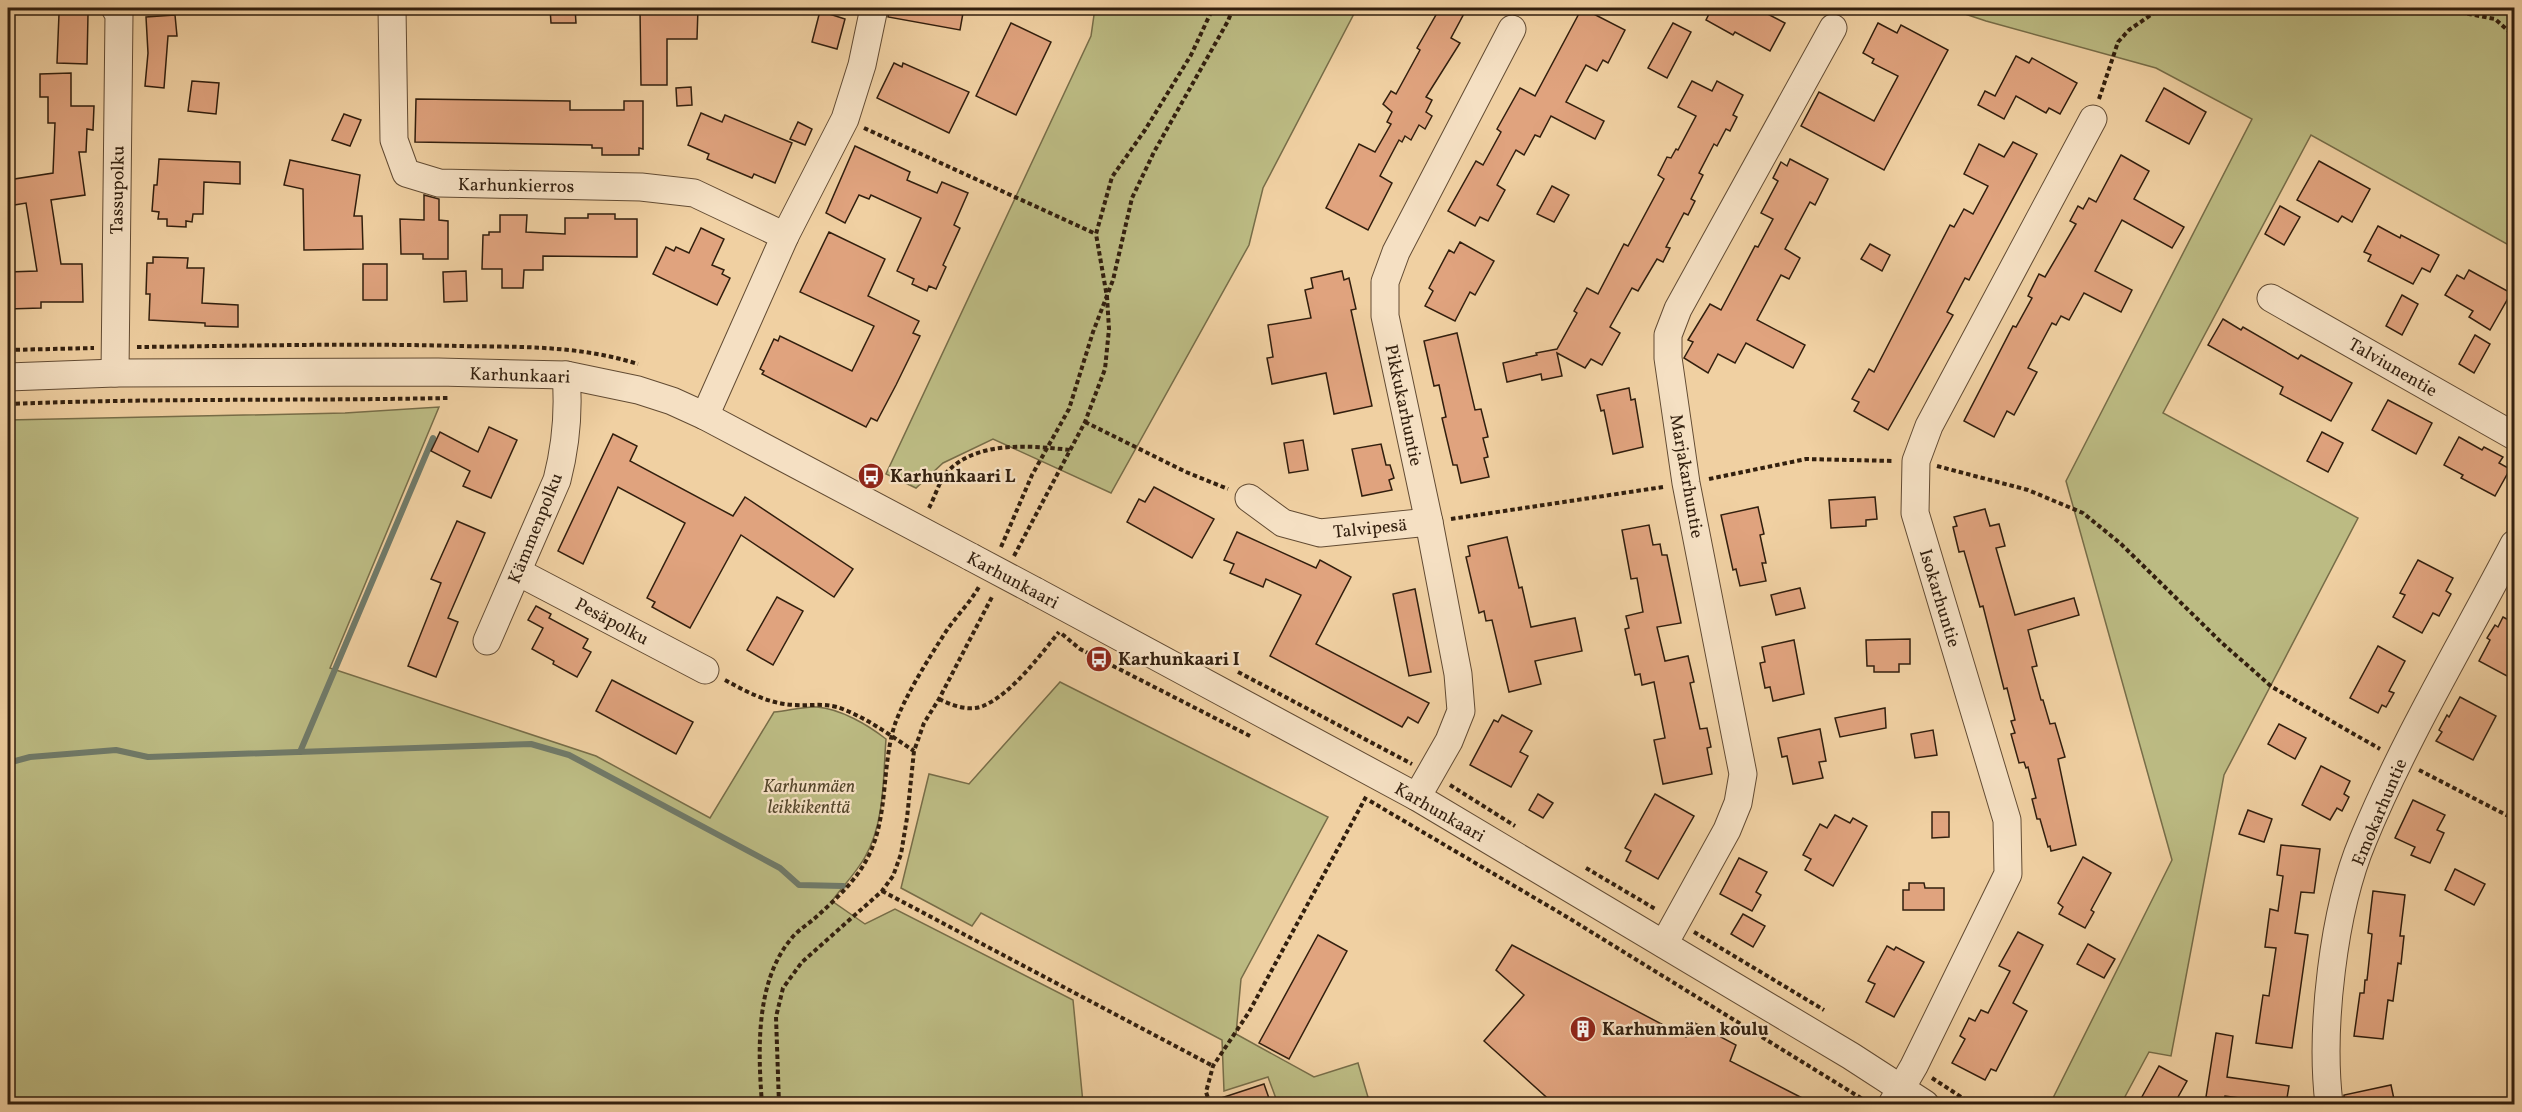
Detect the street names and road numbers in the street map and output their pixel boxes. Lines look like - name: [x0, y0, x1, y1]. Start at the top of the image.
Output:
- street label: Tassupolku: [105, 145, 132, 235]
- street label: Karhunkierros: [458, 173, 574, 200]
- street label: Talviunentie: [2343, 333, 2441, 404]
- street label: Pikkukarhuntie: [1377, 342, 1428, 468]
- street label: Karhunkaari: [469, 362, 571, 391]
- street label: Marjakarhuntie: [1662, 412, 1709, 540]
- street label: Kämmenpolku: [503, 469, 570, 588]
- street label: Talvipesä: [1332, 513, 1408, 546]
- street label: Isokarhuntie: [1912, 546, 1965, 651]
- street label: Karhunkaari: [962, 547, 1063, 616]
- street label: Pesäpolku: [570, 592, 653, 652]
- street label: Emokarhuntie: [2347, 755, 2414, 870]
- street label: Karhunkaari: [1389, 777, 1489, 849]

